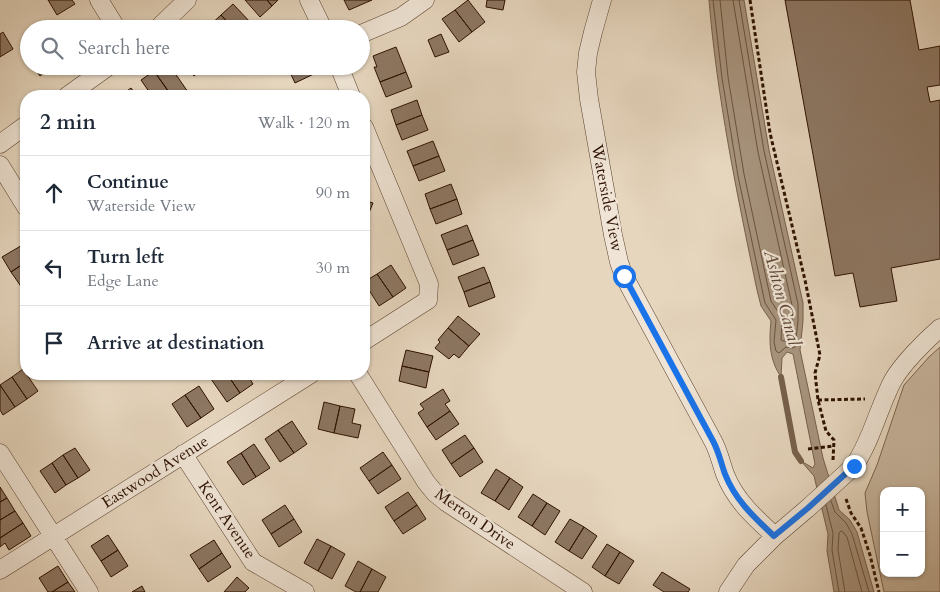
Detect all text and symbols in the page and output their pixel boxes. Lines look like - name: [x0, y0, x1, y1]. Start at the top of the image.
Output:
- search box: [20, 20, 370, 75]
- icon: search: [38, 34, 66, 62]
- text: Search here: [78, 35, 170, 61]
- text: 2 min: [40, 108, 96, 137]
- text: Walk · 120 m: [258, 112, 350, 134]
- street label: Waterside View: [586, 141, 628, 254]
- text: Continue: [87, 169, 169, 195]
- icon: ahead: [40, 179, 68, 207]
- text: 90 m: [316, 182, 350, 204]
- text: Waterside View: [87, 195, 196, 217]
- text: Turn left: [87, 244, 164, 270]
- water label: Ashton Canal: [757, 246, 807, 350]
- icon: left: [40, 254, 68, 282]
- text: 30 m: [316, 257, 350, 279]
- route start: [613, 265, 636, 288]
- text: Edge Lane: [87, 270, 159, 292]
- icon: arrive: [40, 329, 68, 357]
- text: Arrive at destination: [87, 330, 264, 356]
- street label: Eastwood Avenue: [97, 430, 213, 514]
- route end: [843, 455, 866, 478]
- street label: Kent Avenue: [193, 477, 261, 563]
- street label: Merton Drive: [430, 483, 520, 555]
- map controls: [880, 487, 925, 577]
- button: +: [880, 487, 925, 532]
- button: −: [880, 532, 925, 577]

